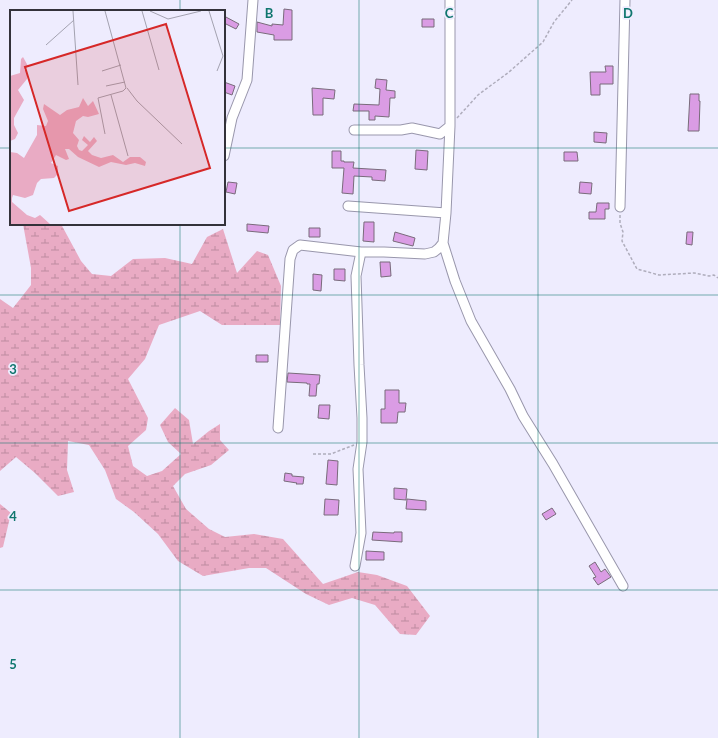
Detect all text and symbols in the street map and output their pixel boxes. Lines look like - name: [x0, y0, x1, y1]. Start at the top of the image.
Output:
- text: B: [265, 5, 274, 21]
- text: C: [445, 5, 454, 21]
- text: D: [623, 5, 633, 21]
- inset map: [10, 10, 225, 225]
- text: 3: [9, 361, 17, 377]
- text: 4: [9, 508, 17, 524]
- text: 5: [9, 656, 17, 672]

